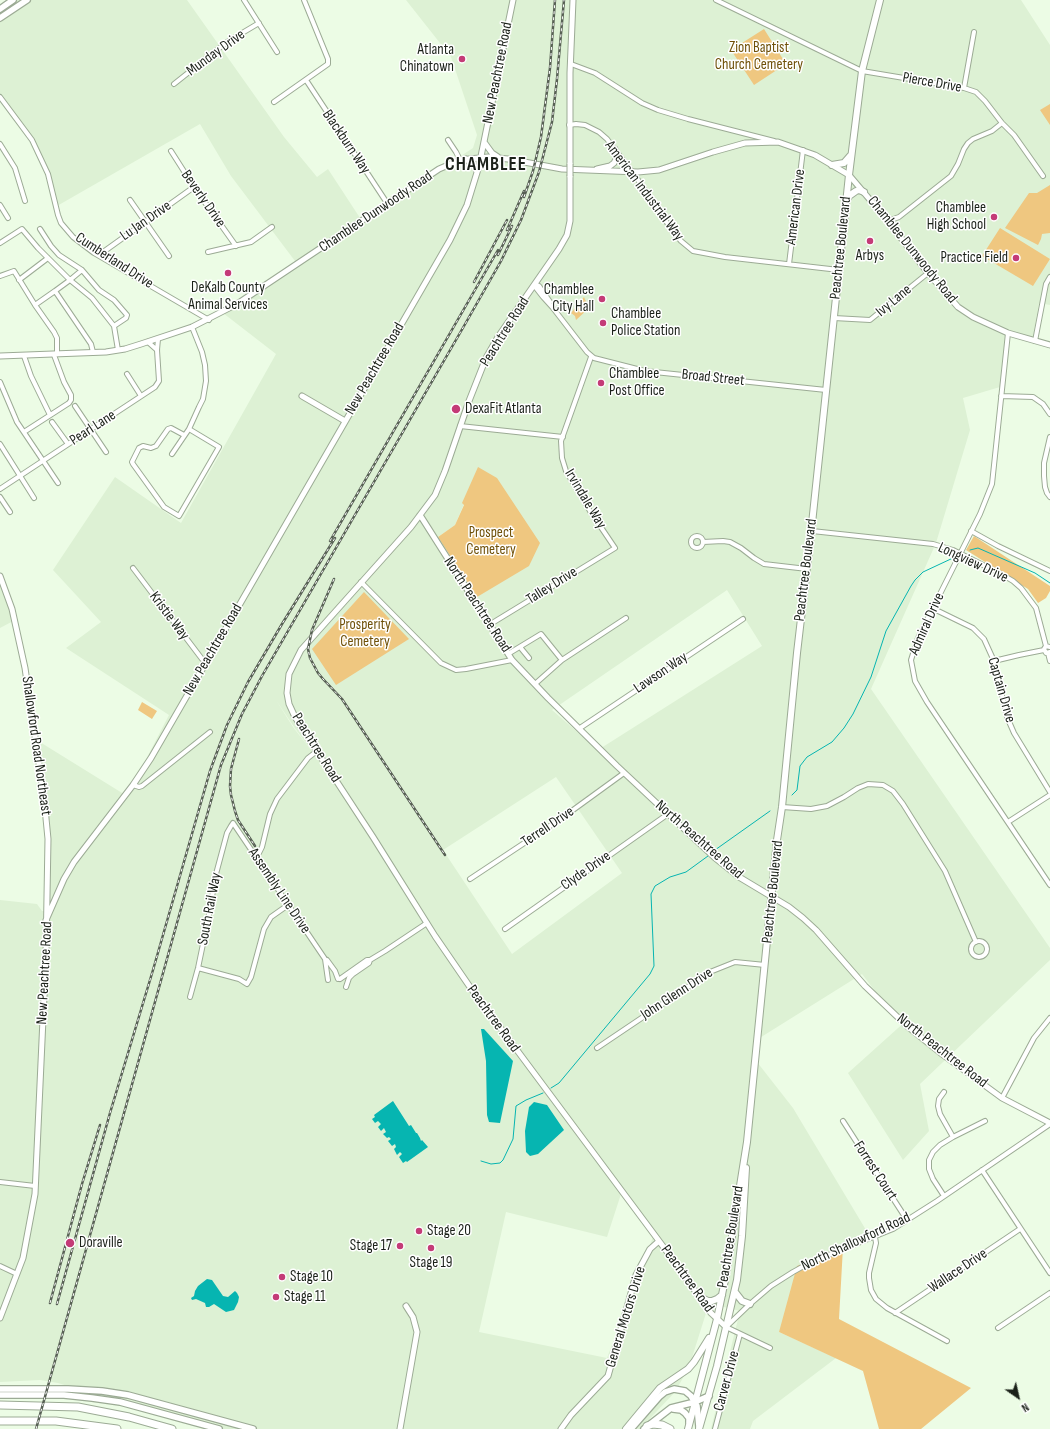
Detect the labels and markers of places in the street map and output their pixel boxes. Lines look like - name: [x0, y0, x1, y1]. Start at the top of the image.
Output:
- place label: Atlanta Chinatown: [400, 41, 454, 76]
- marker: Atlanta Chinatown: [457, 54, 467, 64]
- place label: Chamblee High School: [927, 199, 986, 234]
- marker: Chamblee High School: [989, 212, 999, 222]
- marker: Arbys: [865, 236, 875, 246]
- place label: Arbys: [856, 247, 884, 265]
- place label: Practice Field: [940, 249, 1008, 267]
- marker: Practice Field: [1011, 253, 1021, 263]
- marker: DeKalb County Animal Services: [223, 268, 233, 278]
- place label: DeKalb County Animal Services: [188, 279, 268, 314]
- place label: Chamblee City Hall: [544, 281, 594, 316]
- marker: Chamblee City Hall: [597, 294, 607, 304]
- place label: Chamblee Police Station: [611, 305, 681, 340]
- marker: Chamblee Police Station: [598, 318, 608, 328]
- place label: Chamblee Post Office: [609, 365, 665, 400]
- marker: Chamblee Post Office: [596, 378, 606, 388]
- place label: DexaFit Atlanta: [465, 400, 542, 418]
- marker: DexaFit Atlanta: [450, 403, 462, 415]
- place label: Stage 20: [427, 1222, 471, 1240]
- marker: Stage 20: [414, 1226, 424, 1236]
- place label: Doraville: [79, 1234, 123, 1252]
- marker: Doraville: [64, 1237, 76, 1249]
- place label: Stage 17: [350, 1237, 392, 1255]
- marker: Stage 17: [395, 1241, 405, 1251]
- marker: Stage 19: [426, 1243, 436, 1253]
- place label: Stage 19: [410, 1254, 452, 1272]
- place label: Stage 10: [290, 1268, 333, 1286]
- marker: Stage 10: [277, 1272, 287, 1282]
- place label: Stage 11: [284, 1288, 326, 1306]
- marker: Stage 11: [271, 1292, 281, 1302]

